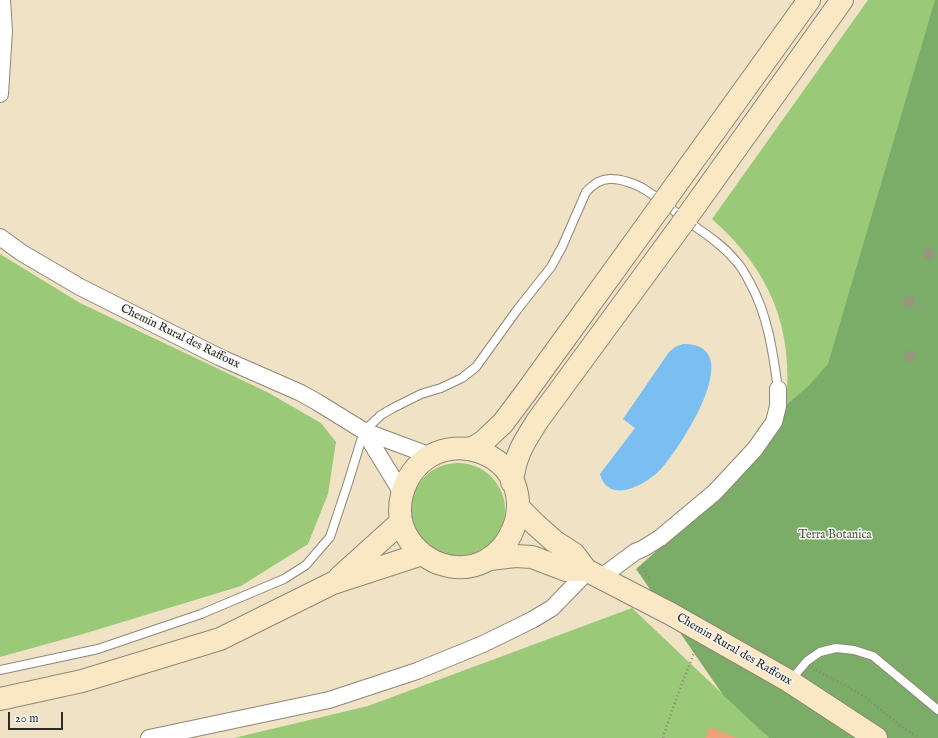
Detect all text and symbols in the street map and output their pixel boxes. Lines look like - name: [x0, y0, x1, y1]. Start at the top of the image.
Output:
- street label: Chemin Rural des Raffoux: [118, 302, 242, 372]
- park label: Terra Botanica: [798, 529, 872, 543]
- street label: Chemin Rural des Raffoux: [674, 611, 794, 689]
- scale bar: [10, 704, 65, 730]
- text: 20 m: [15, 711, 38, 726]

